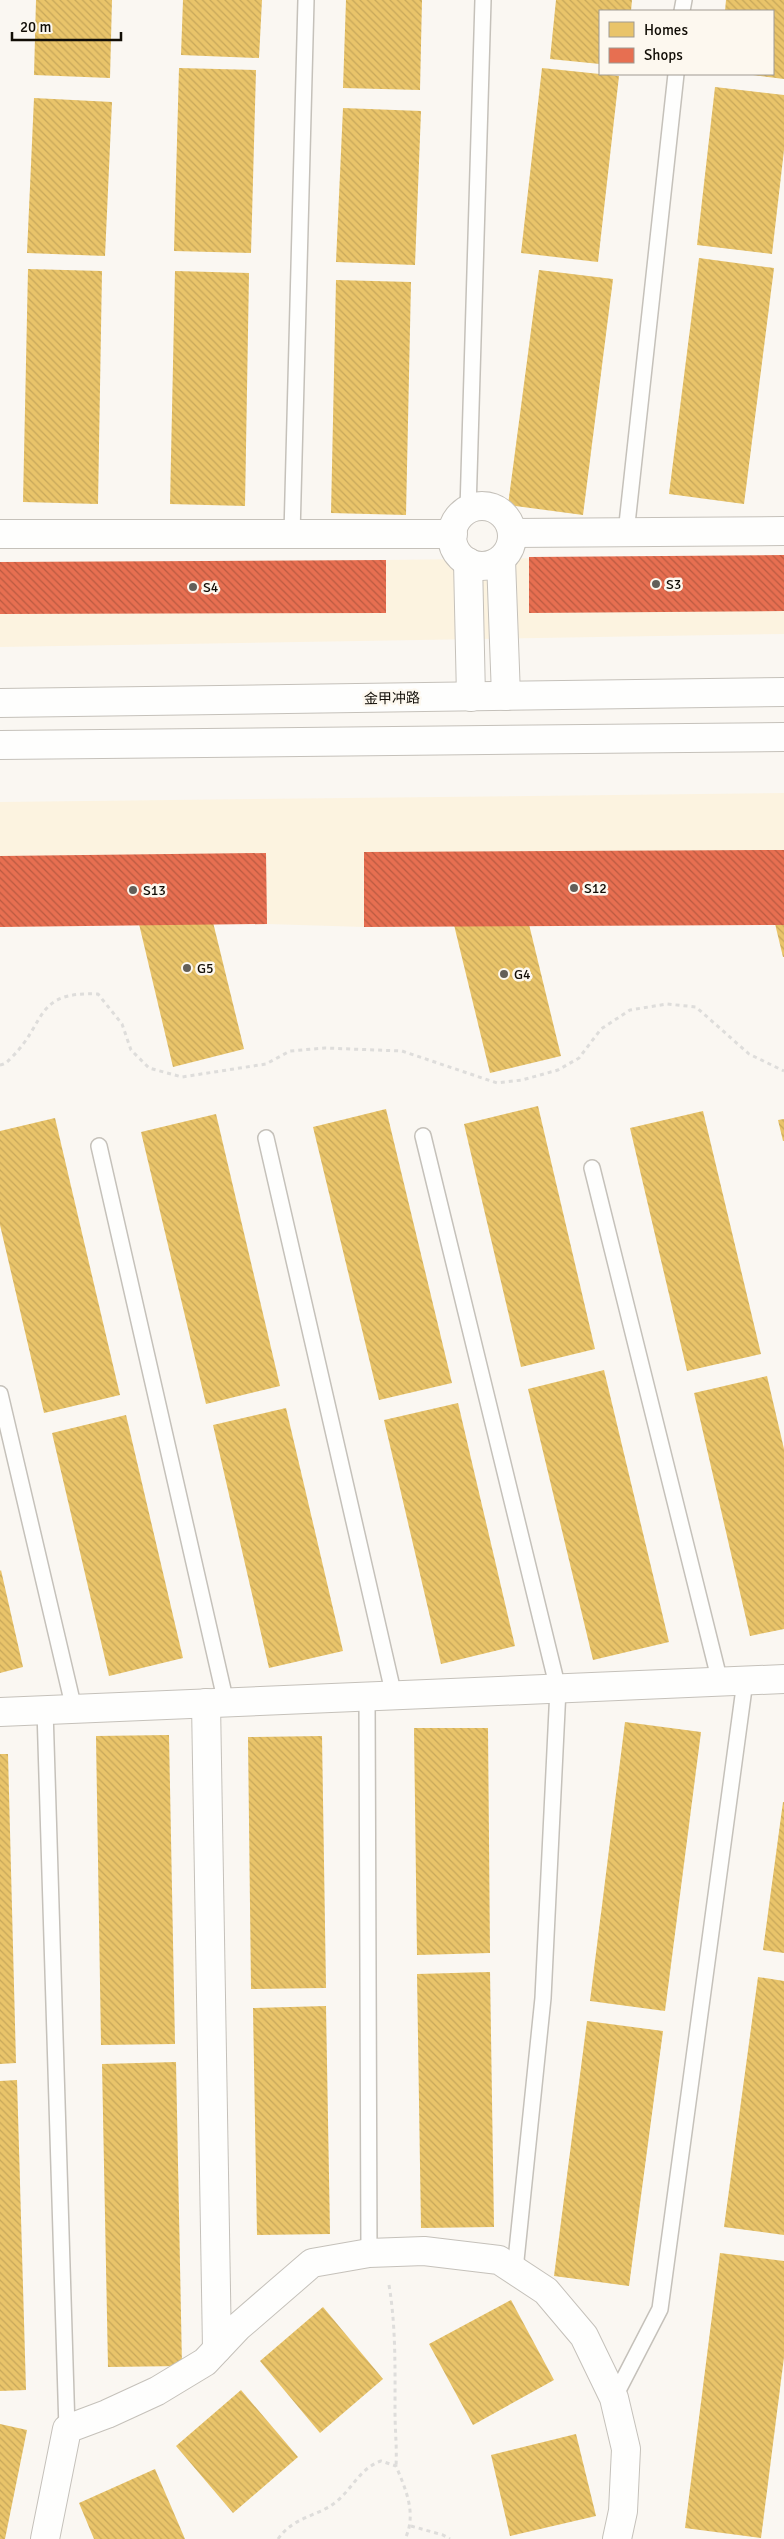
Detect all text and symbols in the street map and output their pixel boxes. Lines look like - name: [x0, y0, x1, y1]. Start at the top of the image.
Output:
- scale bar: [12, 10, 121, 42]
- legend: [599, 10, 774, 75]
- text: 20 m: [20, 18, 51, 36]
- text: Homes: [644, 21, 688, 39]
- text: Shops: [644, 46, 683, 64]
- place label: S3: [666, 576, 681, 593]
- marker: S3: [650, 578, 662, 590]
- place label: S4: [203, 579, 219, 596]
- marker: S4: [187, 581, 199, 593]
- street label: 金甲冲路: [364, 690, 420, 707]
- place label: S12: [584, 880, 607, 897]
- place label: S13: [143, 882, 166, 899]
- marker: S12: [568, 882, 580, 894]
- marker: S13: [127, 884, 139, 896]
- place label: G5: [197, 960, 214, 977]
- marker: G5: [181, 962, 193, 974]
- place label: G4: [514, 966, 531, 983]
- marker: G4: [498, 968, 510, 980]

